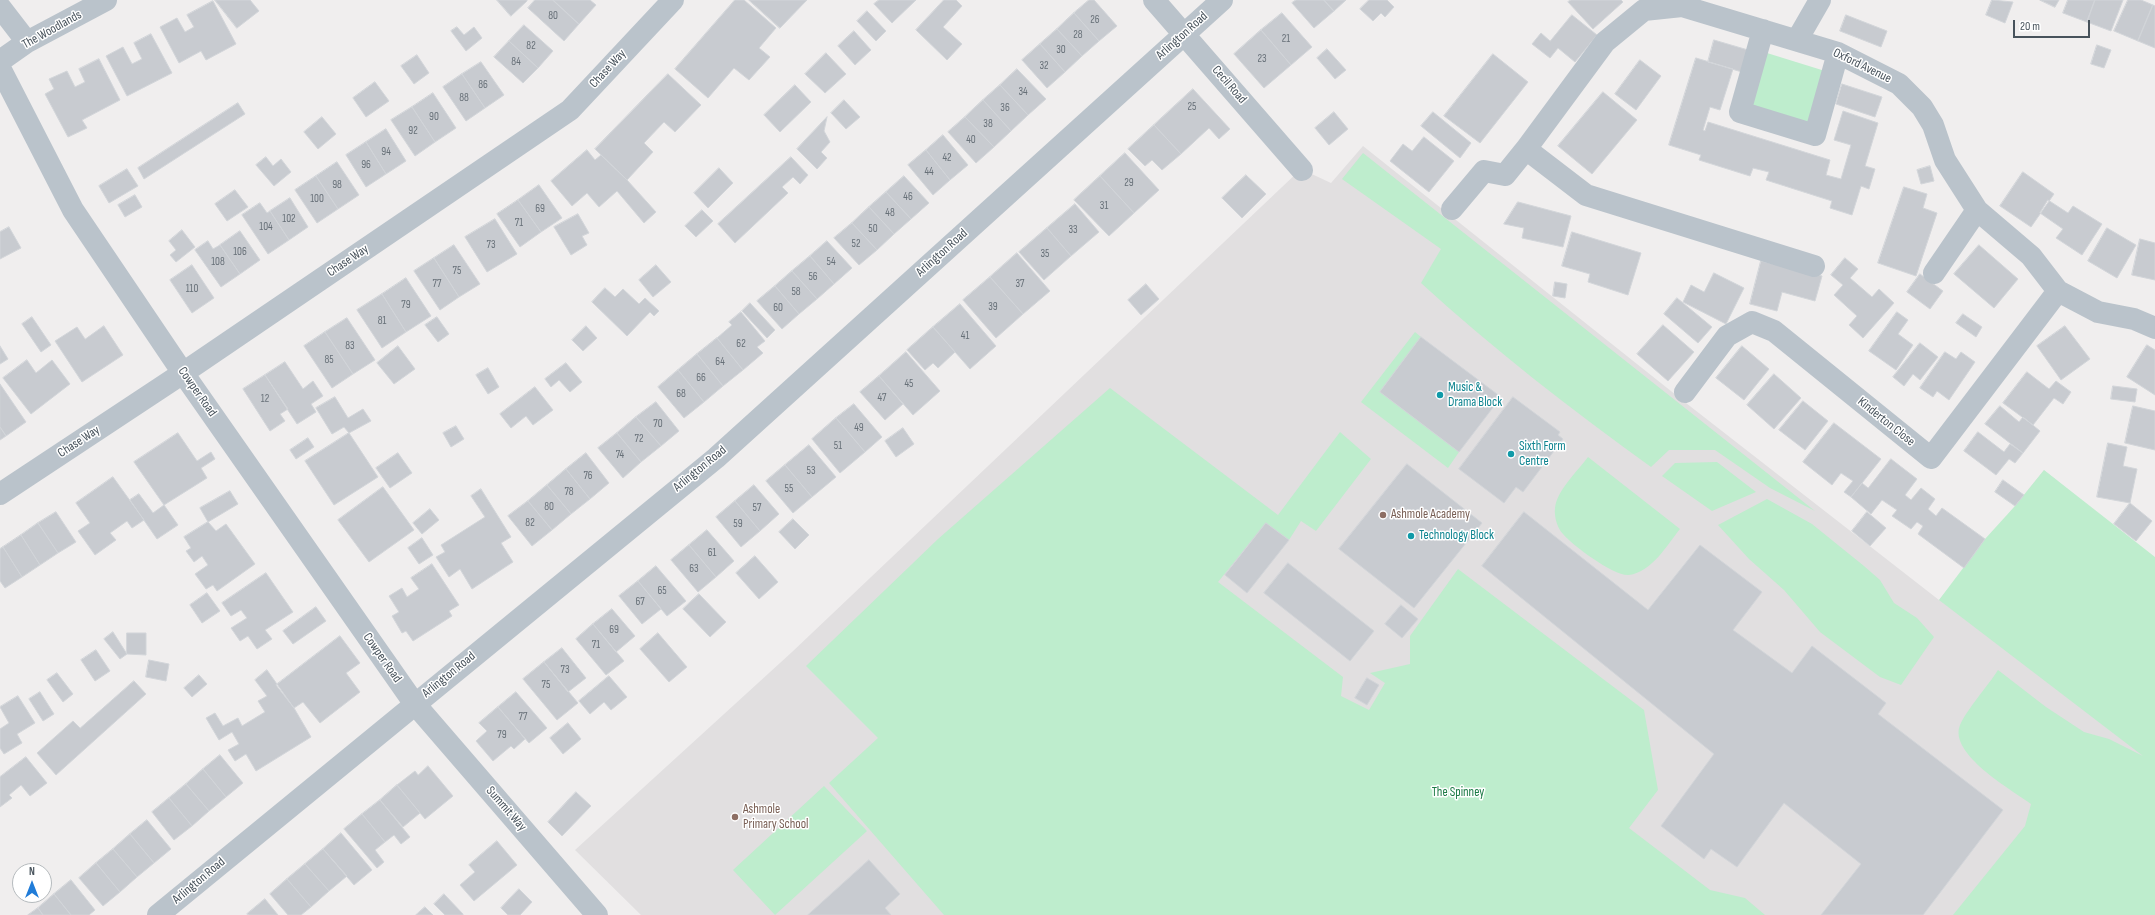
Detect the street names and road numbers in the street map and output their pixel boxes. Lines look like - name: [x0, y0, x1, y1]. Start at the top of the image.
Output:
- street label: The Woodlands: [20, 7, 84, 53]
- street label: Arlington Road: [1153, 9, 1211, 63]
- street label: Oxford Avenue: [1830, 45, 1894, 87]
- street label: Chase Way: [586, 47, 630, 91]
- street label: Cecil Road: [1208, 63, 1250, 107]
- street label: Arlington Road: [913, 226, 971, 280]
- street label: Chase Way: [324, 241, 372, 281]
- street label: Cowper Road: [174, 364, 220, 420]
- street label: Kinderton Close: [1854, 394, 1918, 450]
- street label: Chase Way: [55, 423, 103, 461]
- street label: Arlington Road: [670, 443, 730, 495]
- street label: Cowper Road: [359, 630, 405, 686]
- street label: Arlington Road: [419, 649, 479, 701]
- street label: Summit Way: [482, 783, 530, 835]
- street label: Arlington Road: [170, 854, 228, 908]

